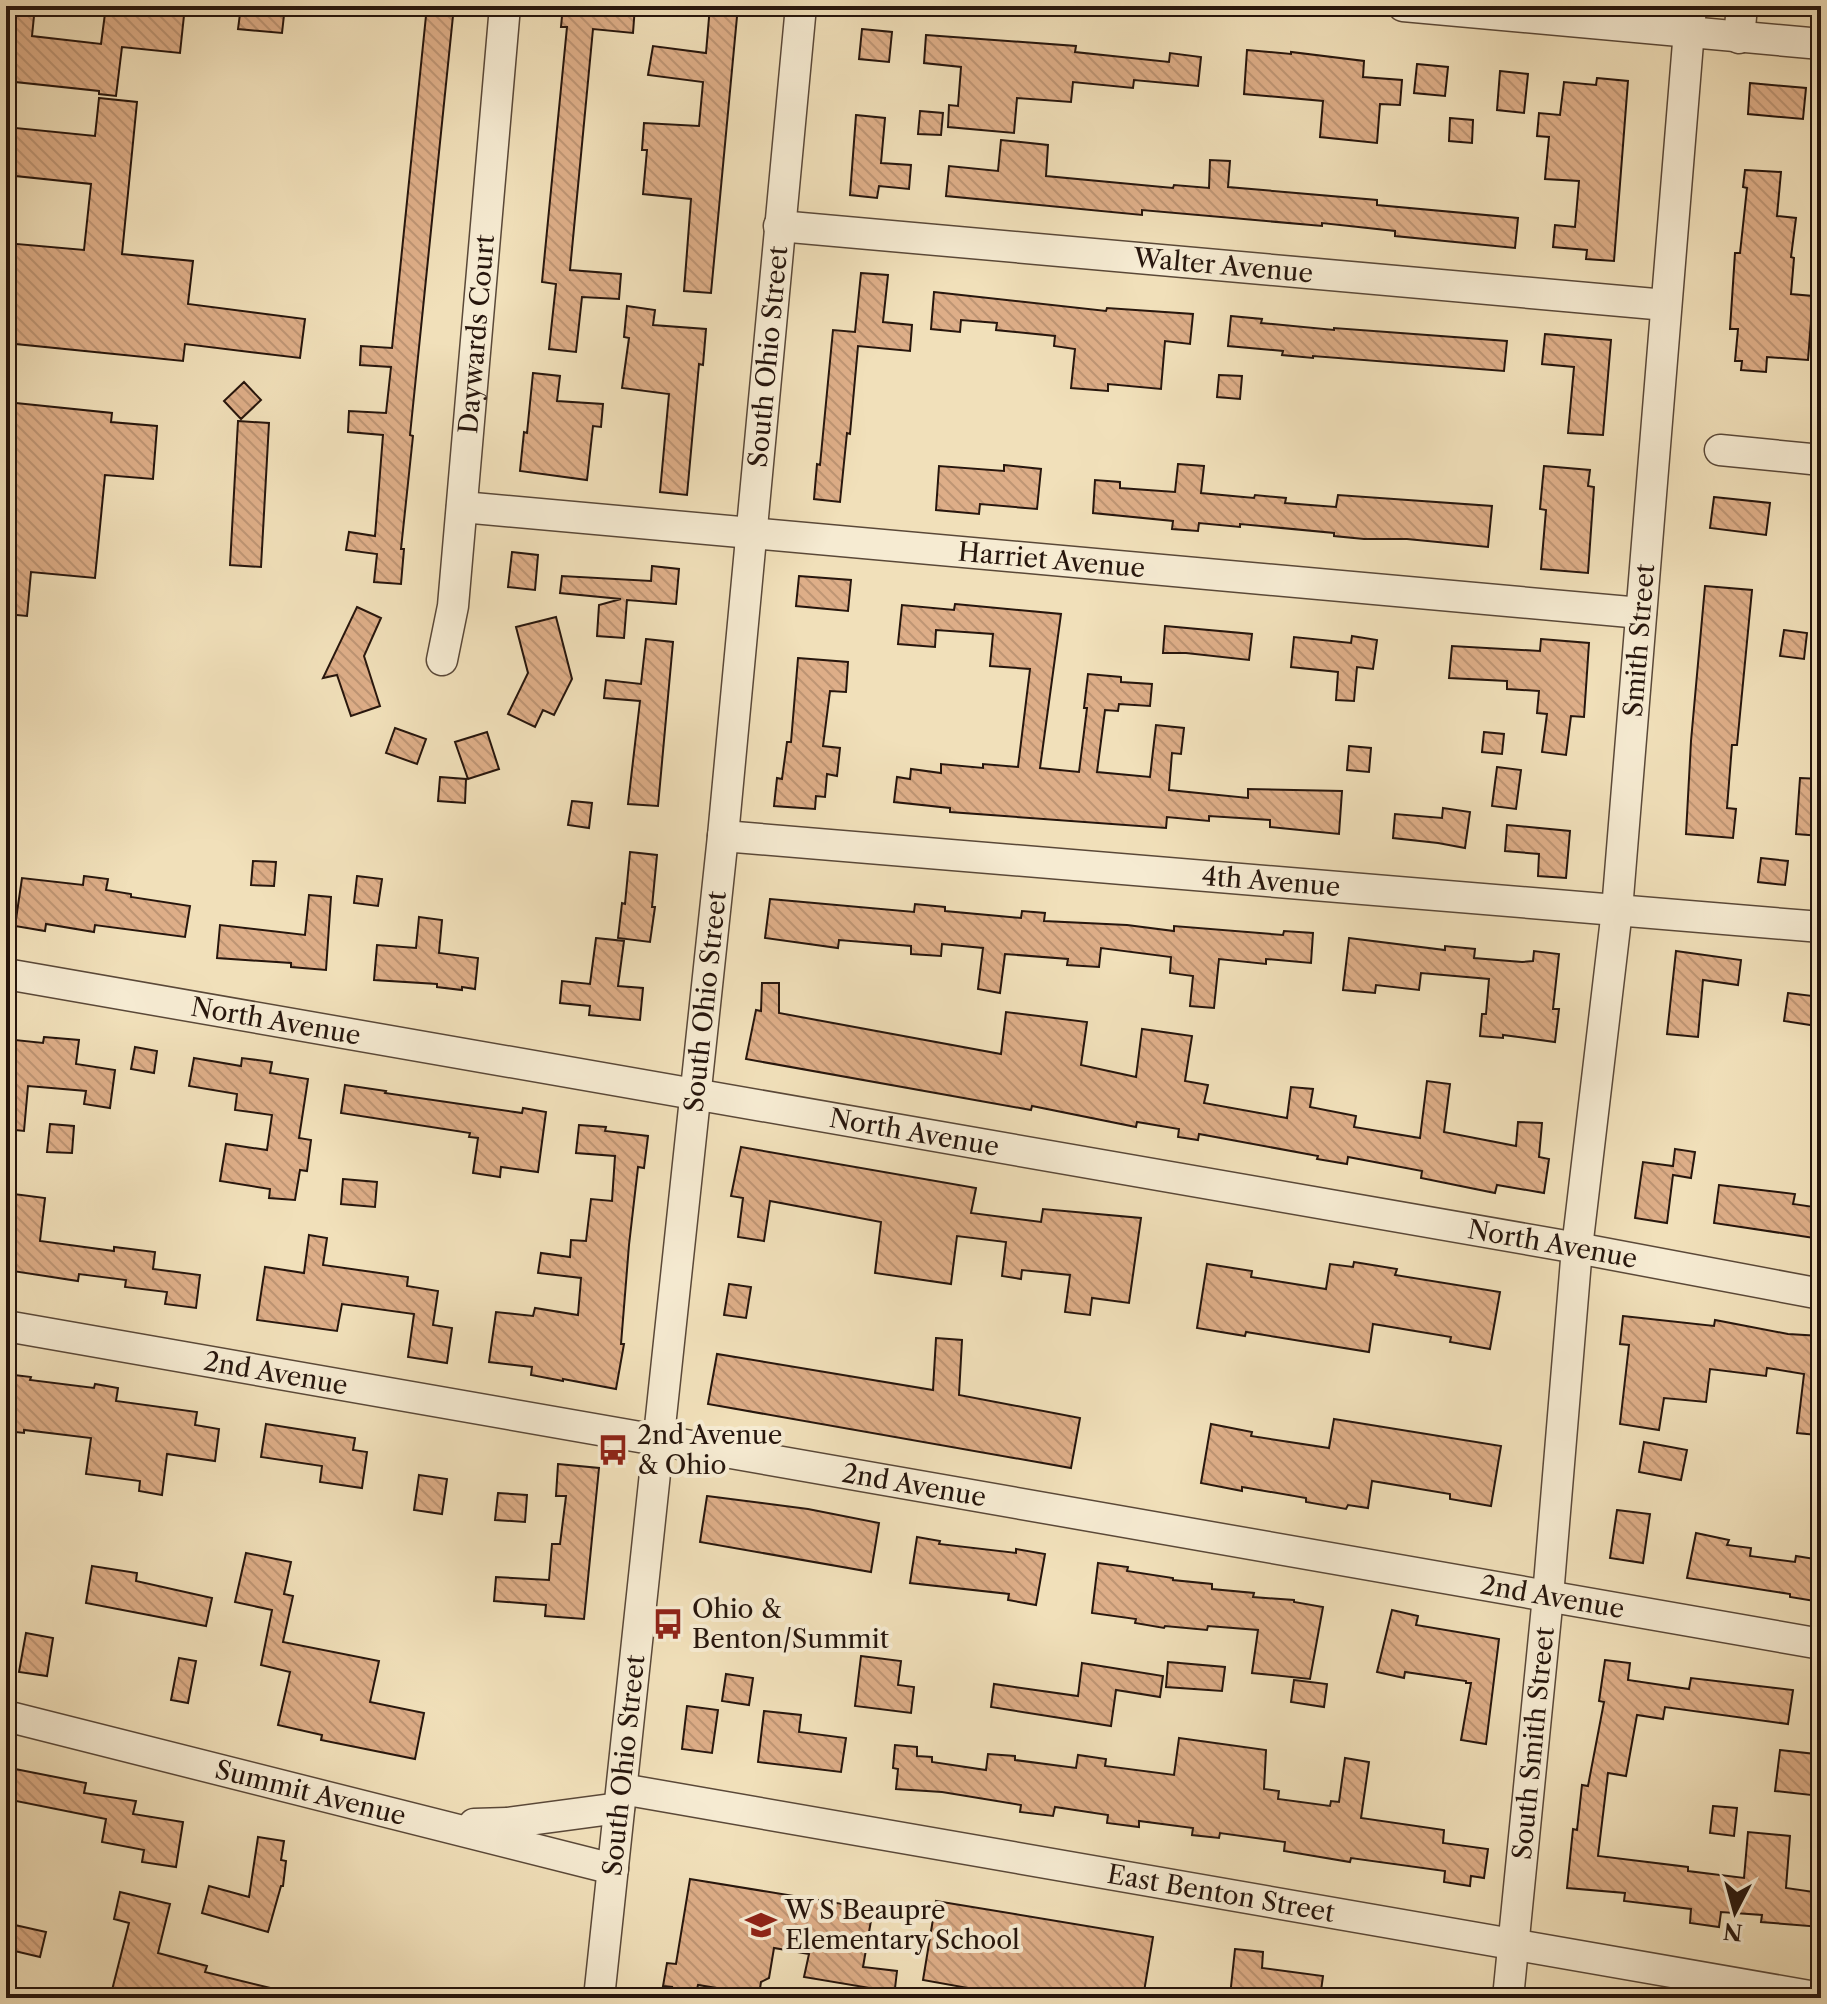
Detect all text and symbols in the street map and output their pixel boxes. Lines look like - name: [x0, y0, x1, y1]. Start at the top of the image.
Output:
- street label: Daywards Court: [452, 232, 501, 435]
- street label: Walter Avenue: [1131, 242, 1314, 289]
- street label: South Ohio Street: [742, 244, 794, 469]
- street label: Harriet Avenue: [957, 536, 1147, 584]
- street label: Smith Street: [1617, 562, 1661, 718]
- street label: 4th Avenue: [1201, 860, 1342, 903]
- street label: South Ohio Street: [678, 889, 733, 1114]
- street label: North Avenue: [189, 991, 363, 1052]
- street label: North Avenue: [827, 1102, 1002, 1163]
- street label: North Avenue: [1465, 1213, 1640, 1275]
- street label: 2nd Avenue: [202, 1345, 350, 1402]
- place label: 2nd Avenue & Ohio: [637, 1419, 782, 1481]
- bus stop icon: 2nd Avenue & Ohio: [596, 1433, 630, 1467]
- street label: 2nd Avenue: [840, 1457, 989, 1513]
- street label: 2nd Avenue: [1478, 1569, 1627, 1625]
- place label: Ohio & Benton/Summit: [692, 1593, 890, 1655]
- bus stop icon: Ohio & Benton/Summit: [651, 1607, 685, 1641]
- street label: South Smith Street: [1506, 1625, 1561, 1861]
- street label: South Ohio Street: [596, 1652, 652, 1877]
- street label: Summit Avenue: [212, 1753, 409, 1832]
- street label: East Benton Street: [1105, 1858, 1338, 1929]
- north arrow: [1695, 1872, 1775, 1952]
- place label: W S Beaupre Elementary School: [784, 1894, 1020, 1956]
- school or university icon: W S Beaupre Elementary School: [744, 1908, 778, 1942]
- text: N: [1722, 1917, 1744, 1946]

